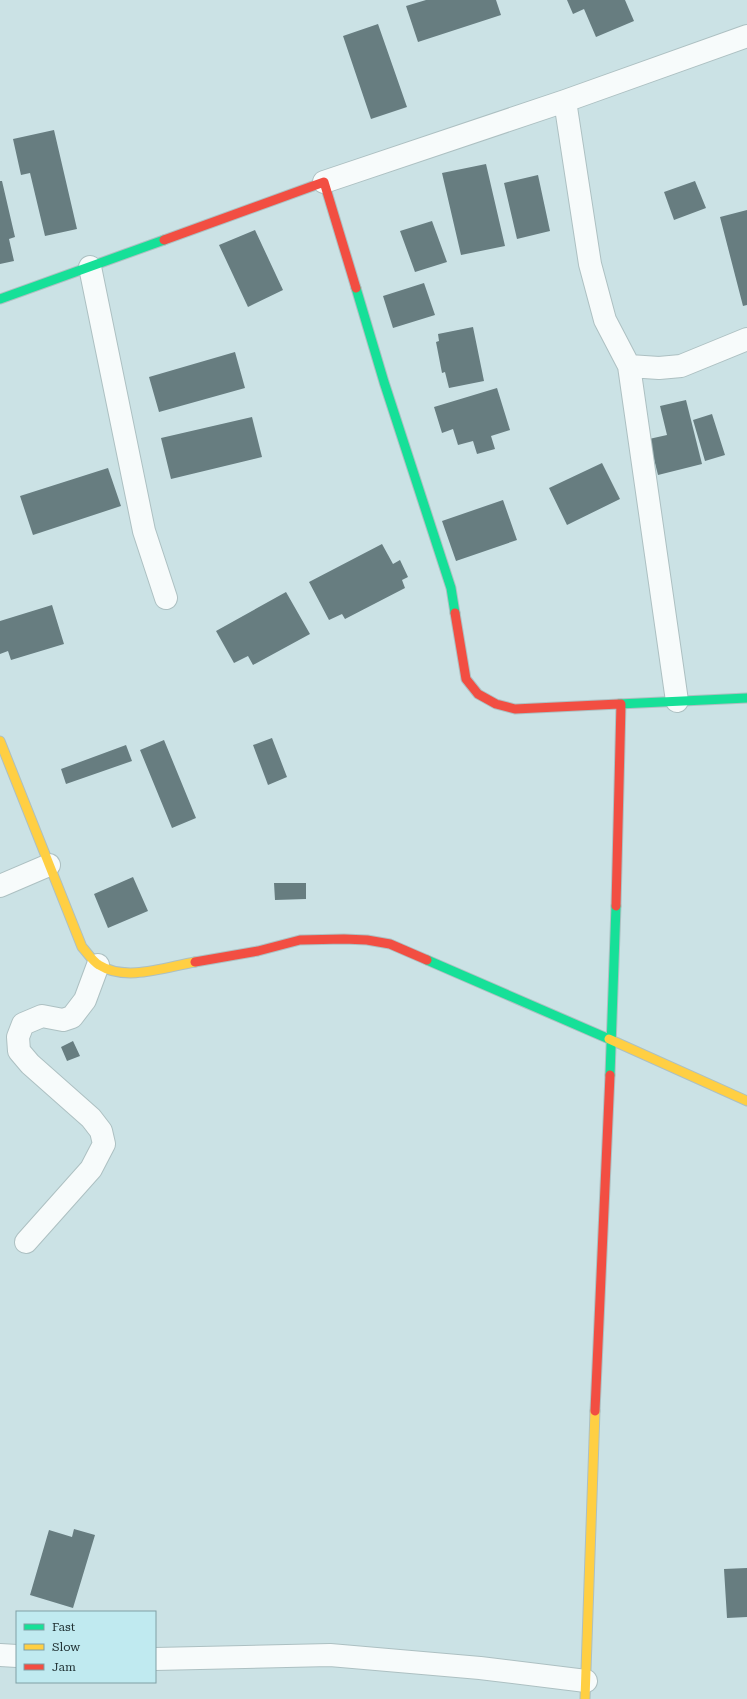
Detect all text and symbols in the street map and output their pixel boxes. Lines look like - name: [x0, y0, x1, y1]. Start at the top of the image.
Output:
- legend: [16, 1611, 156, 1683]
- text: Fast: [52, 1620, 76, 1634]
- text: Slow: [52, 1640, 80, 1654]
- text: Jam: [52, 1660, 76, 1674]

